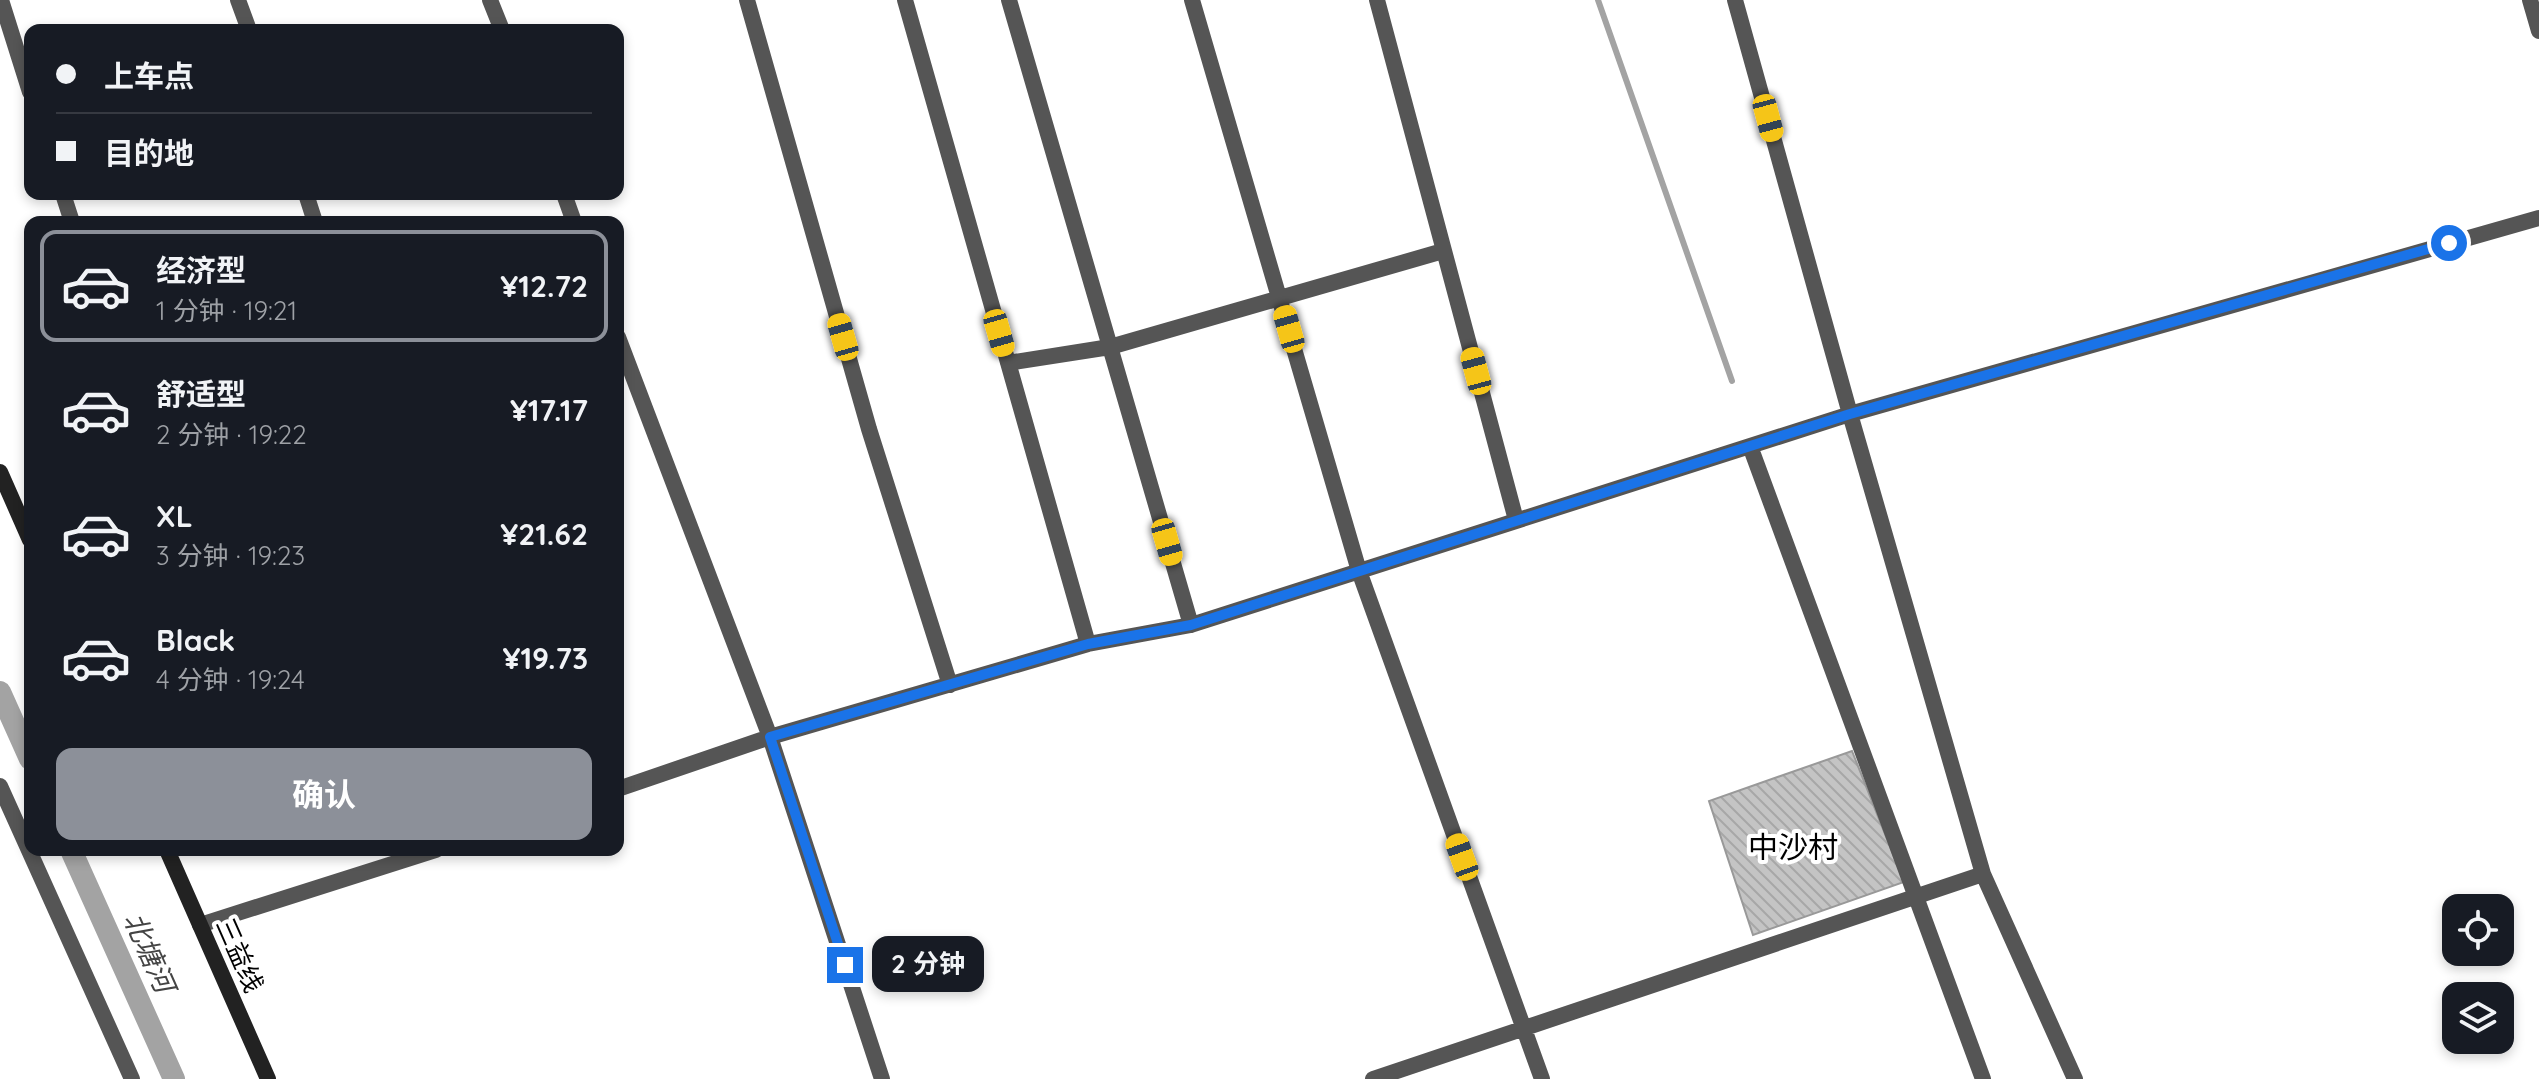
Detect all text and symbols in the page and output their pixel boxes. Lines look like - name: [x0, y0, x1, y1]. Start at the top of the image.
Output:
- text: 上车点: [104, 57, 194, 95]
- car: [1750, 92, 1786, 144]
- text: 目的地: [104, 134, 194, 172]
- route start: [2431, 225, 2467, 261]
- icon: car: [60, 250, 132, 322]
- text: 经济型: [156, 251, 246, 289]
- text: ¥12.72: [500, 267, 588, 305]
- text: 1 分钟 · 19:21: [156, 294, 297, 327]
- car: [1271, 303, 1307, 355]
- car: [981, 307, 1017, 359]
- car: [825, 311, 861, 363]
- car: [1458, 345, 1494, 397]
- icon: car: [60, 374, 132, 446]
- text: 舒适型: [156, 375, 246, 413]
- text: ¥17.17: [510, 391, 588, 429]
- text: 2 分钟 · 19:22: [156, 418, 307, 451]
- text: XL: [156, 497, 193, 535]
- icon: car: [60, 498, 132, 570]
- text: ¥21.62: [500, 515, 588, 553]
- car: [1149, 516, 1185, 568]
- text: 3 分钟 · 19:23: [156, 539, 305, 572]
- text: Black: [156, 621, 235, 659]
- icon: car: [60, 622, 132, 694]
- text: ¥19.73: [503, 639, 588, 677]
- text: 4 分钟 · 19:24: [156, 663, 305, 696]
- button: 确认: [56, 748, 592, 840]
- district label: 中沙村: [1748, 828, 1838, 866]
- car: [1443, 830, 1481, 884]
- map controls: [2442, 894, 2514, 1054]
- button: locate: [2442, 894, 2514, 966]
- water label: 北塘河: [117, 907, 185, 1002]
- street label: 三益线: [209, 913, 271, 997]
- callout: 2 分钟: [873, 937, 985, 993]
- route end: [827, 947, 863, 983]
- text: 2 分钟: [891, 947, 965, 980]
- button: layers: [2442, 982, 2514, 1054]

